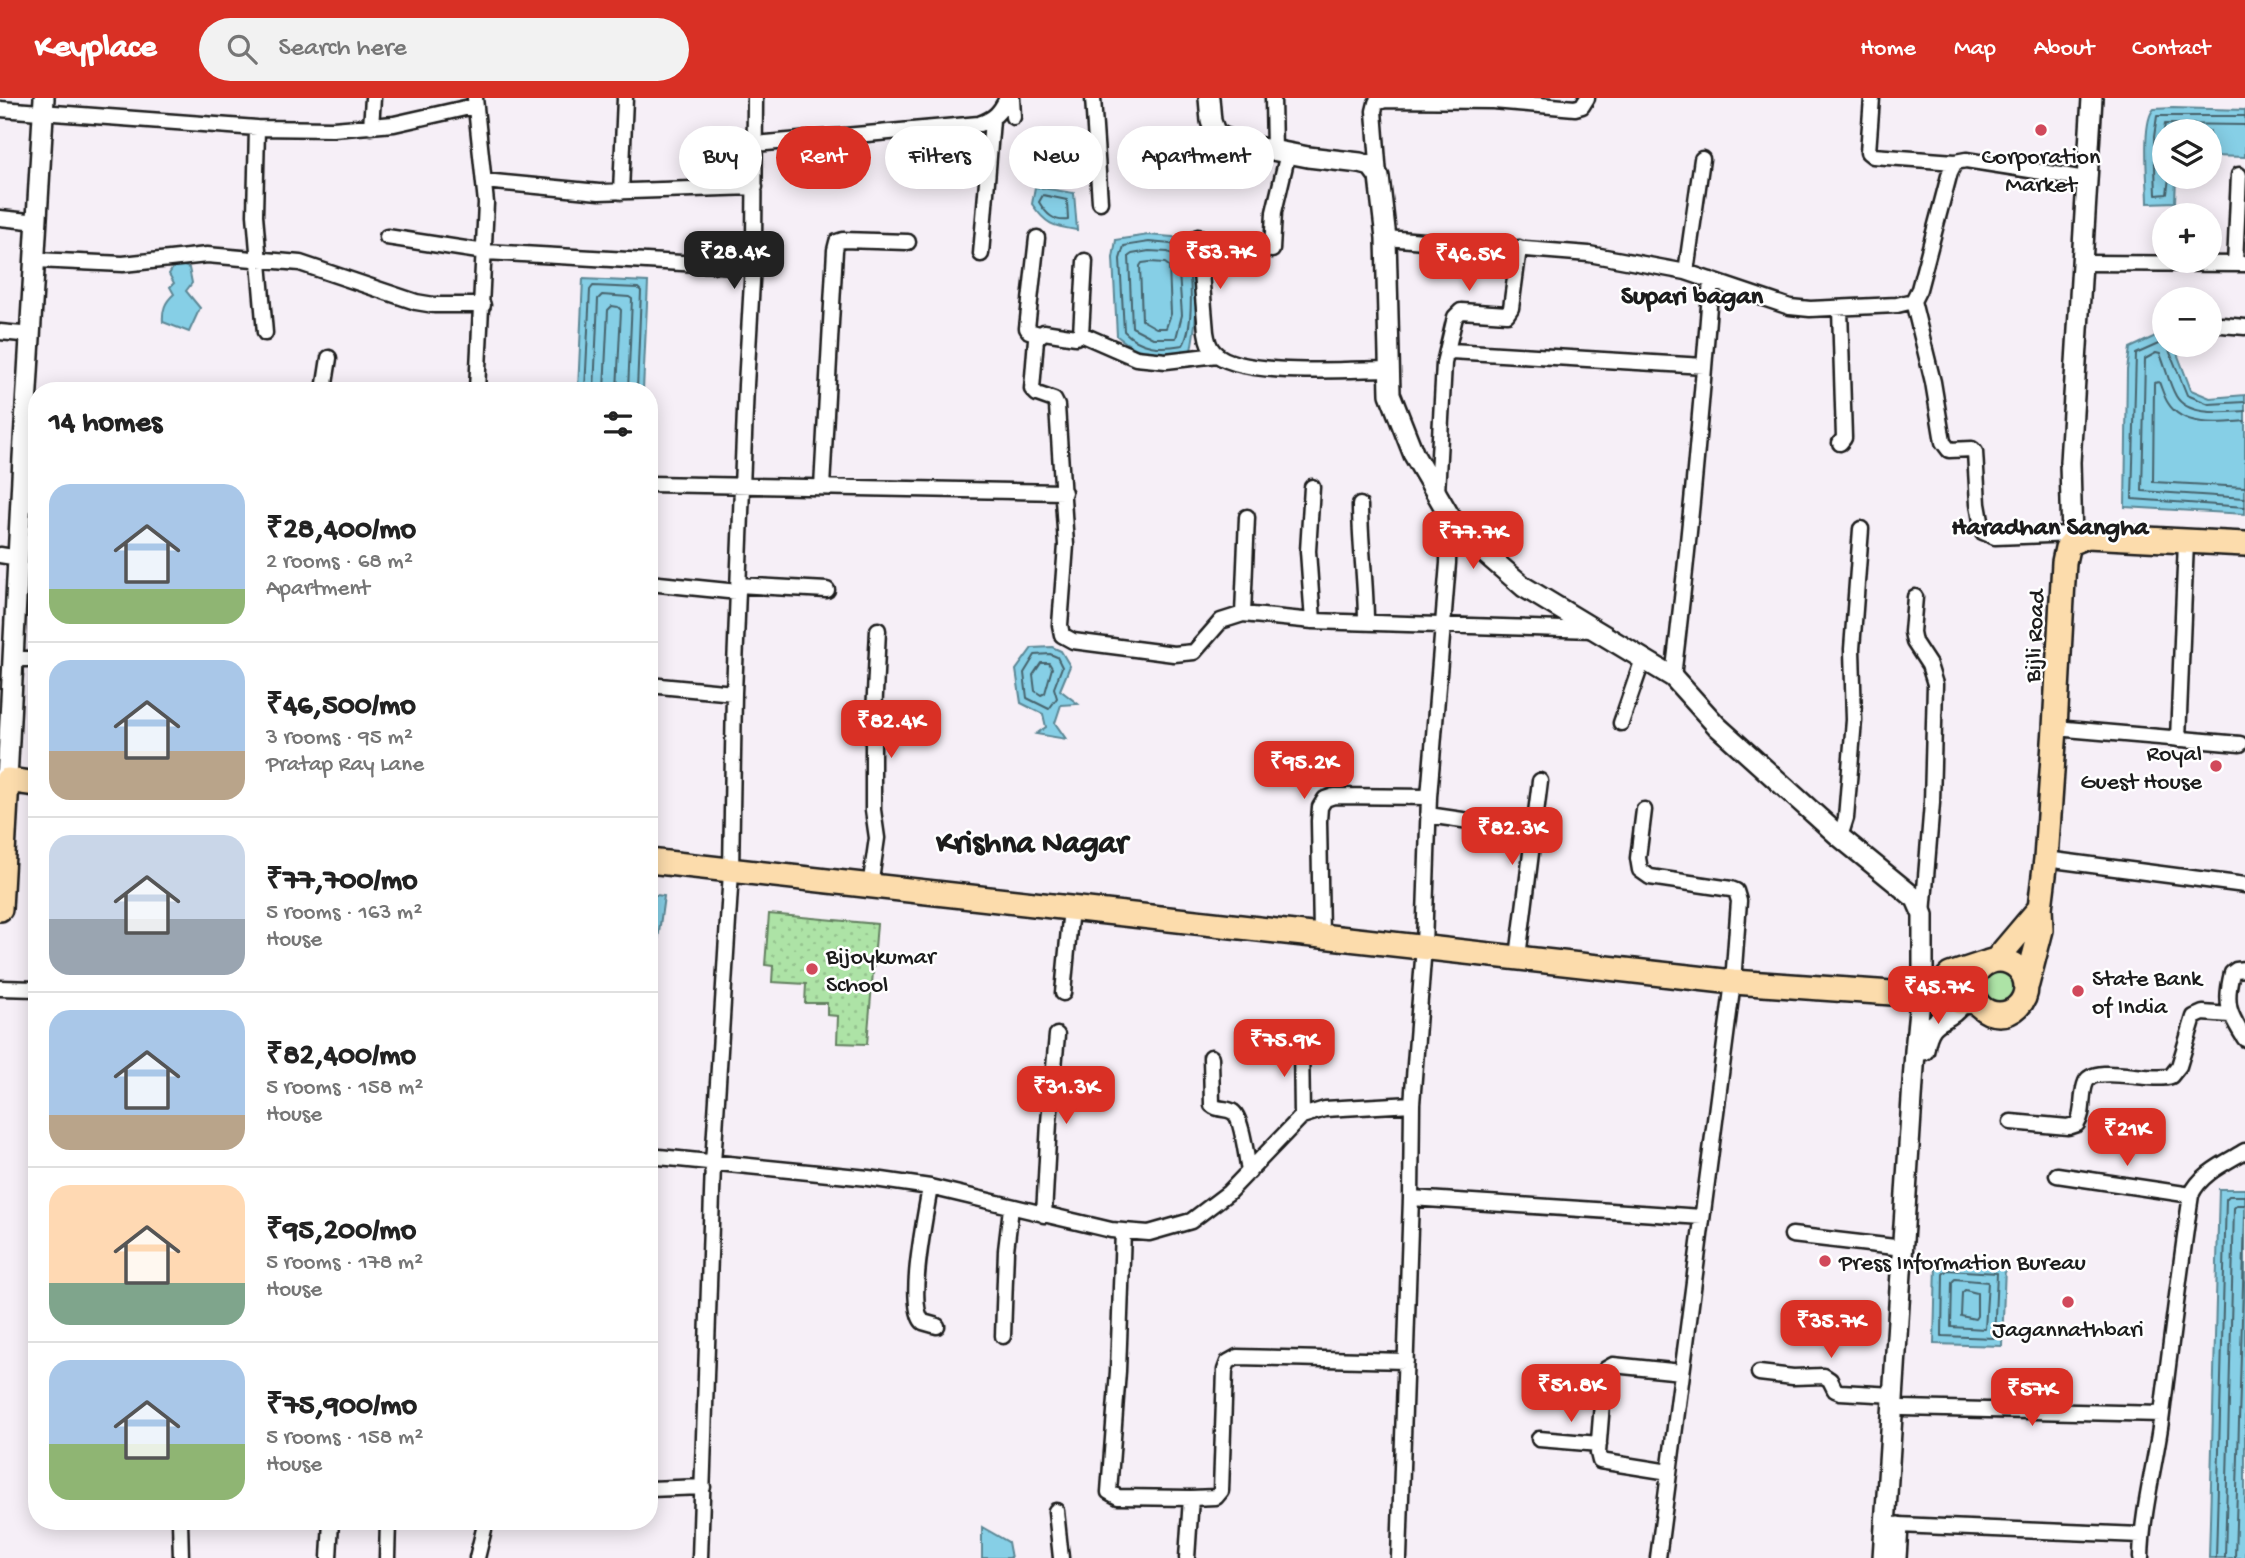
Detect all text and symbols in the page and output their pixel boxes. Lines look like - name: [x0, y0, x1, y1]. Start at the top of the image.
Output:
- search box: [199, 18, 689, 81]
- text: Keyplace: [35, 30, 157, 68]
- icon: search: [223, 30, 261, 68]
- text: Search here: [279, 34, 407, 65]
- text: Home: [1860, 35, 1916, 64]
- text: Map: [1954, 35, 1996, 64]
- text: About: [2034, 35, 2094, 64]
- text: Contact: [2132, 35, 2210, 64]
- map controls: [2152, 119, 2222, 357]
- button: layers: [2152, 119, 2222, 189]
- marker: Corporation Market: [2033, 122, 2049, 138]
- chip: Buy: [679, 126, 762, 189]
- chip: Rent: [776, 126, 871, 189]
- chip: Filters: [885, 126, 995, 189]
- chip: New: [1009, 126, 1103, 189]
- chip: Apartment: [1117, 126, 1274, 189]
- place label: Corporation Market: [1982, 144, 2101, 201]
- button: +: [2152, 203, 2222, 273]
- pin: ₹28.4K: [677, 232, 791, 291]
- pin: ₹53.7K: [1163, 232, 1277, 291]
- pin: ₹46.5K: [1412, 234, 1526, 293]
- text: ₹28.4K: [700, 240, 768, 267]
- text: ₹53.7K: [1185, 240, 1255, 267]
- text: ₹46.5K: [1435, 242, 1503, 269]
- district label: Supari bagan: [1621, 283, 1764, 314]
- button: −: [2152, 287, 2222, 357]
- icon: filters: [599, 405, 637, 443]
- text: 14 homes: [49, 407, 162, 442]
- icon: home: [105, 512, 189, 596]
- pin: ₹77.7K: [1416, 512, 1530, 571]
- text: ₹28,400/mo: [266, 514, 416, 549]
- district label: Haradhan Sangha: [1951, 514, 2150, 545]
- text: ₹77.7K: [1439, 520, 1507, 547]
- text: 2 rooms · 68 m²: [266, 549, 413, 576]
- text: Apartment: [266, 576, 370, 603]
- street label: Bijli Road: [2020, 587, 2054, 684]
- icon: home: [105, 688, 189, 772]
- text: ₹46,500/mo: [266, 690, 416, 725]
- pin: ₹82.4K: [834, 700, 948, 760]
- text: ₹82.4K: [857, 709, 925, 736]
- text: 3 rooms · 95 m²: [266, 725, 413, 752]
- place label: Royal Guest House: [2080, 741, 2203, 798]
- pin: ₹95.2K: [1247, 742, 1361, 801]
- text: ₹95.2K: [1270, 750, 1338, 777]
- text: Pratap Ray Lane: [266, 752, 424, 779]
- marker: Royal Guest House: [2208, 758, 2224, 774]
- pin: ₹82.3K: [1455, 808, 1569, 867]
- text: ₹82.3K: [1478, 816, 1546, 843]
- district label: Krishna Nagar: [935, 826, 1131, 864]
- icon: home: [105, 863, 189, 947]
- text: ₹77,700/mo: [266, 865, 418, 900]
- text: 5 rooms · 163 m²: [266, 900, 422, 927]
- text: House: [266, 927, 322, 954]
- place label: Bijoykumar School: [825, 944, 938, 1001]
- marker: Bijoykumar School: [804, 961, 820, 977]
- place label: State Bank of India: [2092, 966, 2204, 1023]
- pin: ₹45.7K: [1881, 967, 1995, 1026]
- text: ₹45.7K: [1904, 975, 1972, 1002]
- marker: State Bank of India: [2070, 983, 2086, 999]
- pin: ₹75.9K: [1227, 1020, 1341, 1079]
- text: ₹75.9K: [1250, 1028, 1318, 1055]
- icon: home: [105, 1038, 189, 1122]
- text: ₹82,400/mo: [266, 1040, 416, 1075]
- pin: ₹31.3K: [1009, 1066, 1123, 1126]
- text: 5 rooms · 158 m²: [266, 1075, 423, 1102]
- text: ₹31.3K: [1033, 1075, 1099, 1102]
- text: House: [266, 1102, 322, 1129]
- pin: ₹21K: [2086, 1108, 2168, 1168]
- text: ₹21K: [2104, 1117, 2150, 1144]
- icon: home: [105, 1213, 189, 1297]
- text: ₹95,200/mo: [266, 1215, 416, 1250]
- text: 5 rooms · 178 m²: [266, 1250, 423, 1277]
- place label: Press Information Bureau: [1838, 1250, 2086, 1279]
- marker: Press Information Bureau: [1817, 1253, 1833, 1269]
- text: House: [266, 1277, 322, 1304]
- marker: Jagannathbari: [2060, 1294, 2076, 1310]
- pin: ₹35.7K: [1774, 1300, 1888, 1360]
- text: ₹35.7K: [1796, 1309, 1866, 1336]
- place label: Jagannathbari: [1992, 1317, 2144, 1346]
- pin: ₹51.8K: [1514, 1364, 1628, 1424]
- pin: ₹57K: [1991, 1368, 2073, 1428]
- text: ₹51.8K: [1537, 1373, 1605, 1400]
- text: ₹57K: [2007, 1377, 2057, 1404]
- icon: home: [105, 1388, 189, 1472]
- text: ₹75,900/mo: [266, 1390, 417, 1425]
- text: 5 rooms · 158 m²: [266, 1425, 423, 1452]
- text: House: [266, 1452, 322, 1479]

